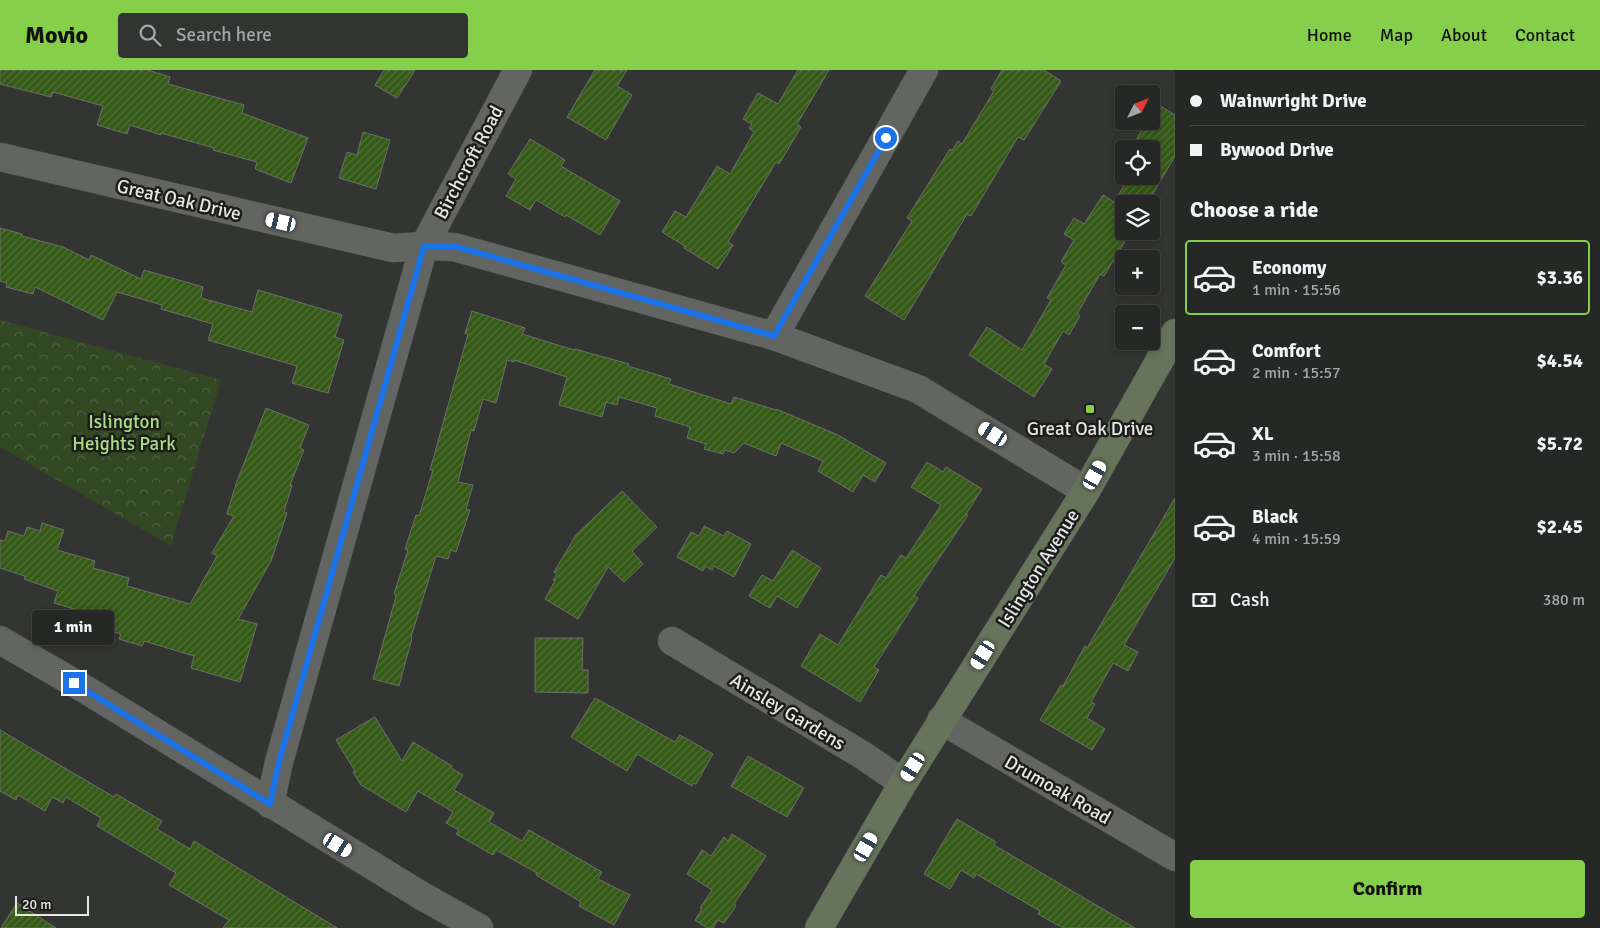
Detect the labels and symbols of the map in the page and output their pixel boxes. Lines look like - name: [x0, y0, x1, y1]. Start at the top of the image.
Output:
- north arrow: [1115, 85, 1160, 130]
- street label: Birchcroft Road: [429, 102, 509, 223]
- route start: [875, 127, 897, 149]
- street label: Great Oak Drive: [114, 174, 243, 226]
- car: [264, 211, 297, 233]
- marker: Great Oak Drive: [1084, 403, 1096, 415]
- park label: Islington Heights Park: [72, 410, 176, 456]
- place label: Great Oak Drive: [1027, 417, 1153, 441]
- car: [976, 420, 1009, 448]
- car: [1081, 458, 1108, 492]
- street label: Islington Avenue: [993, 505, 1085, 632]
- callout: 1 min: [33, 610, 115, 646]
- car: [968, 638, 997, 672]
- street label: Ainsley Gardens: [726, 668, 849, 756]
- route end: [63, 672, 85, 694]
- car: [898, 750, 927, 784]
- street label: Drumoak Road: [1000, 750, 1115, 830]
- car: [852, 830, 879, 864]
- car: [321, 831, 354, 859]
- scale bar: [15, 893, 89, 916]

